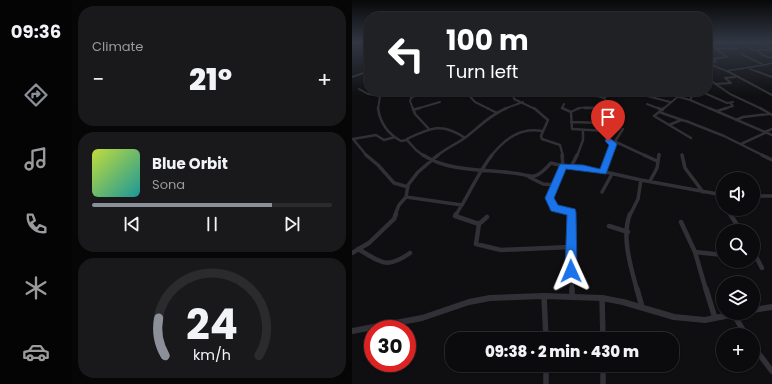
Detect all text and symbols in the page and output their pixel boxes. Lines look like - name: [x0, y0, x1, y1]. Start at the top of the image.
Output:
- text: 09:36: [11, 19, 61, 44]
- text: 100 m: [446, 21, 529, 60]
- icon: left: [380, 28, 432, 80]
- text: Climate: [92, 37, 143, 56]
- text: 21°: [189, 58, 232, 101]
- text: Turn left: [446, 59, 518, 84]
- text: −: [92, 64, 104, 95]
- text: +: [317, 64, 332, 95]
- icon: directions: [22, 81, 50, 109]
- pin: [591, 100, 625, 141]
- icon: arrive: [597, 106, 619, 128]
- icon: music: [22, 145, 50, 173]
- text: Blue Orbit: [152, 153, 228, 174]
- map controls: [716, 172, 760, 372]
- button: sound: [716, 172, 760, 216]
- text: Sona: [152, 175, 185, 194]
- icon: phone: [22, 210, 50, 238]
- icon: previous: [121, 213, 143, 235]
- icon: pause: [201, 213, 223, 235]
- icon: next: [281, 213, 303, 235]
- button: search: [716, 224, 760, 268]
- position arrow: [550, 250, 592, 292]
- icon: climate: [22, 274, 50, 302]
- button: layers: [716, 276, 760, 320]
- text: 24: [186, 295, 238, 354]
- speed limit sign: 30: [364, 320, 416, 372]
- button: +: [716, 328, 760, 372]
- icon: car: [22, 338, 50, 366]
- text: 09:38 · 2 min · 430 m: [485, 341, 639, 362]
- text: km/h: [193, 345, 231, 365]

